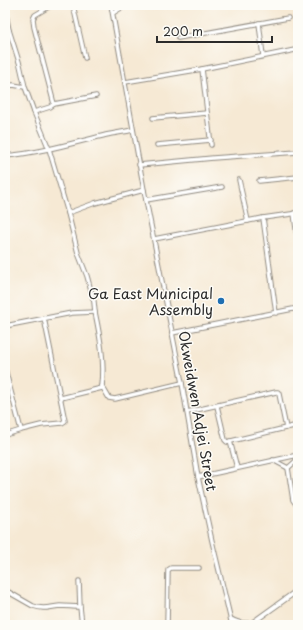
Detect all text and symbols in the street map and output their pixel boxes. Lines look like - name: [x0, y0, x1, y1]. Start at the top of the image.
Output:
- scale bar: [157, 18, 272, 44]
- text: 200 m: [163, 22, 203, 40]
- place label: Ga East Municipal Assembly: [88, 283, 213, 320]
- marker: Ga East Municipal Assembly: [216, 296, 226, 306]
- street label: Okweidwen Adjei Street: [174, 329, 222, 493]

